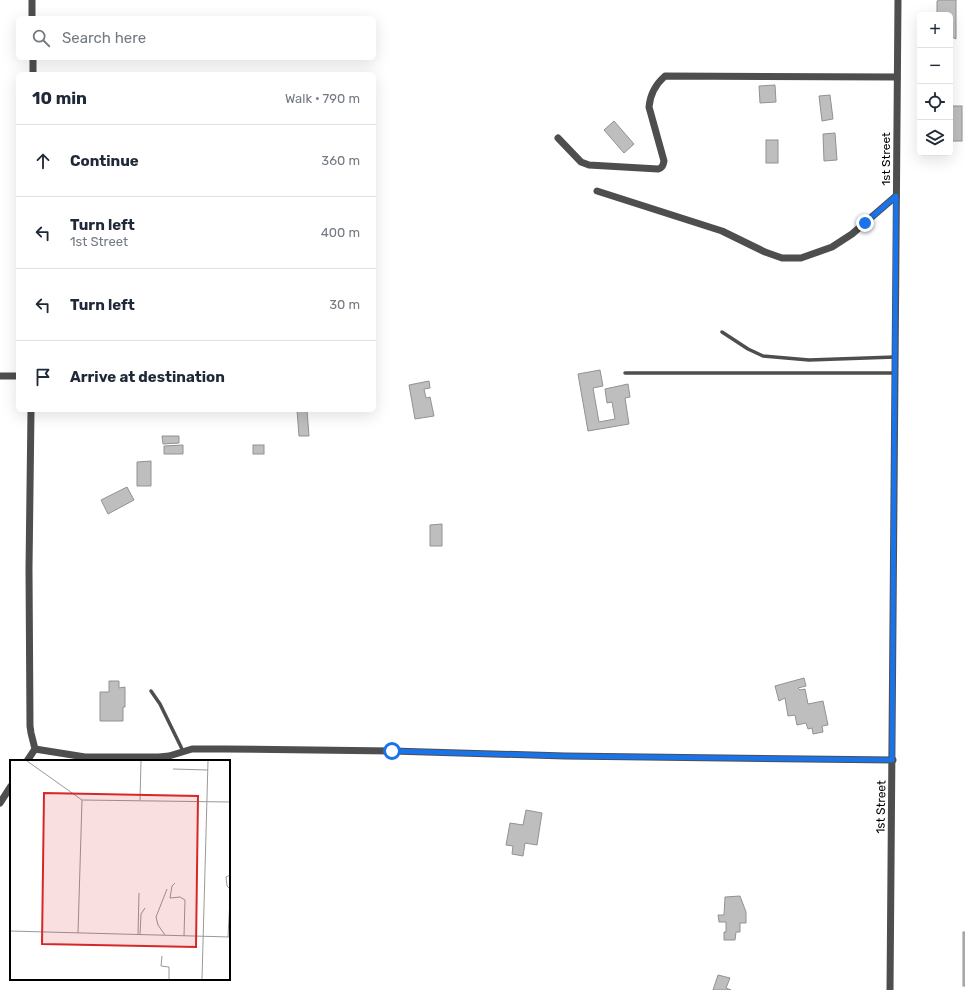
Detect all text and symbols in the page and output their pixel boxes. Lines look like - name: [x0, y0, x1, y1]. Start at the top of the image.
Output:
- map controls: [917, 12, 953, 156]
- button: +: [917, 12, 953, 48]
- search box: [16, 16, 376, 60]
- icon: search: [30, 27, 52, 49]
- text: Search here: [62, 29, 146, 47]
- button: −: [917, 48, 953, 84]
- button: locate: [917, 84, 953, 120]
- text: 10 min: [32, 88, 87, 108]
- text: Walk · 790 m: [285, 91, 360, 106]
- button: layers: [917, 120, 953, 156]
- street label: 1st Street: [879, 132, 893, 186]
- icon: ahead: [32, 150, 54, 172]
- text: Continue: [70, 152, 139, 170]
- text: 360 m: [321, 153, 360, 168]
- route end: [856, 214, 874, 232]
- text: Turn left: [70, 216, 135, 234]
- icon: left: [32, 222, 54, 244]
- text: 400 m: [321, 225, 360, 240]
- text: 1st Street: [70, 234, 128, 249]
- icon: left: [32, 294, 54, 316]
- text: Turn left: [70, 296, 135, 314]
- text: 30 m: [329, 297, 360, 312]
- icon: arrive: [32, 366, 54, 388]
- text: Arrive at destination: [70, 368, 225, 386]
- route start: [383, 742, 401, 760]
- inset map: [10, 760, 230, 980]
- street label: 1st Street: [874, 780, 888, 834]

